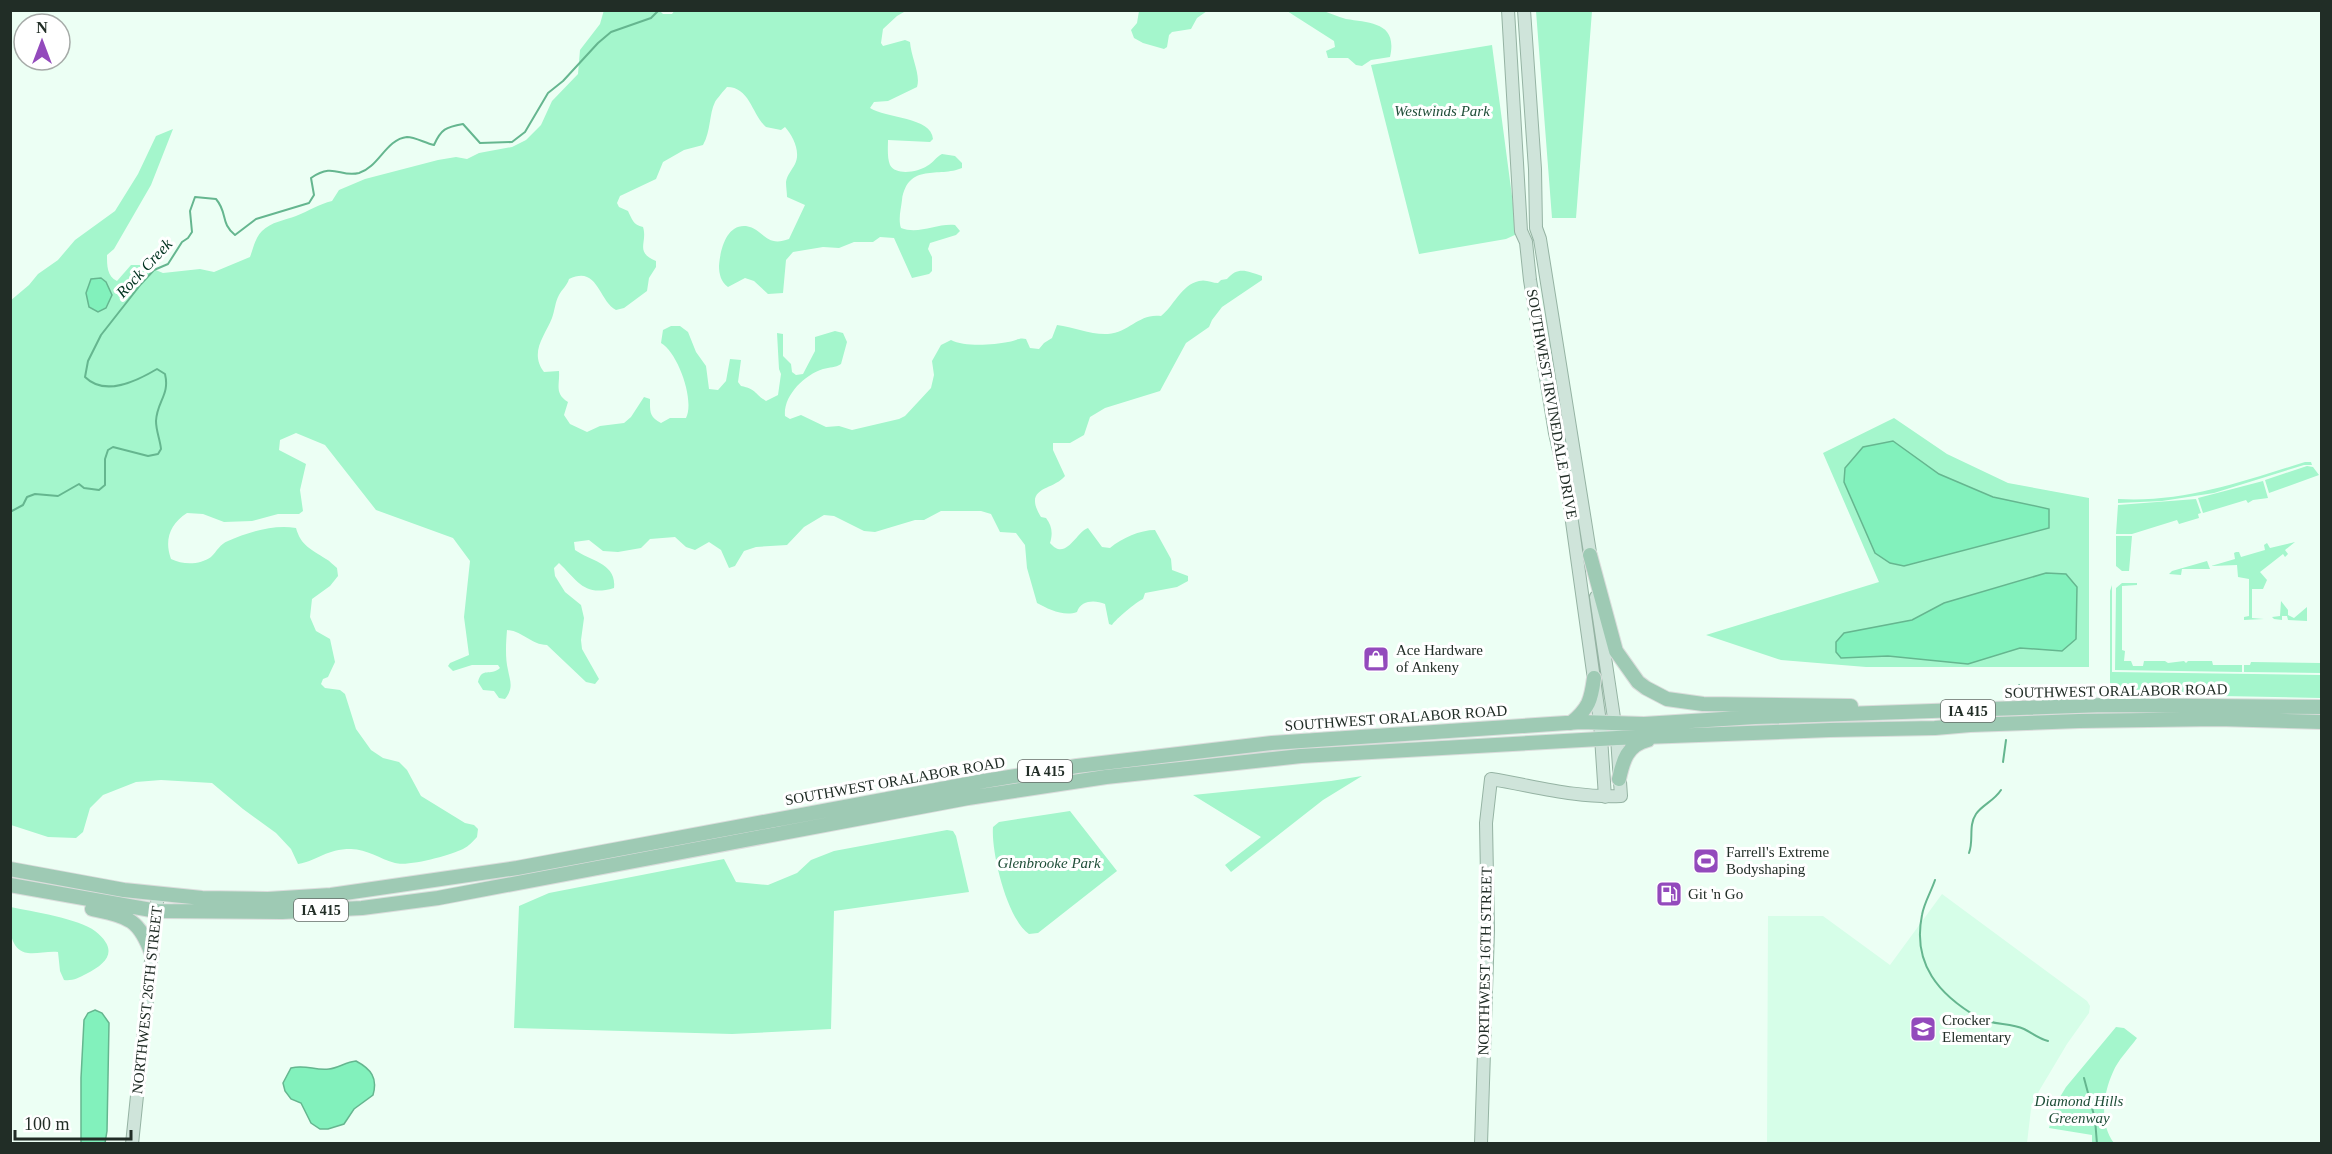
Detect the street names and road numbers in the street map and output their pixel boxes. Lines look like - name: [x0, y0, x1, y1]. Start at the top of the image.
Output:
- street label: SOUTHWEST IRVINEDALE DRIVE: [1524, 288, 1580, 520]
- street label: SOUTHWEST ORALABOR ROAD: [2004, 681, 2228, 701]
- road number: IA 415: [1941, 700, 1995, 722]
- street label: SOUTHWEST ORALABOR ROAD: [1284, 702, 1508, 734]
- street label: SOUTHWEST ORALABOR ROAD: [784, 754, 1006, 808]
- road number: IA 415: [1018, 760, 1072, 782]
- street label: NORTHWEST 16TH STREET: [1475, 866, 1495, 1056]
- road number: IA 415: [294, 899, 348, 921]
- street label: NORTHWEST 26TH STREET: [129, 905, 165, 1095]

